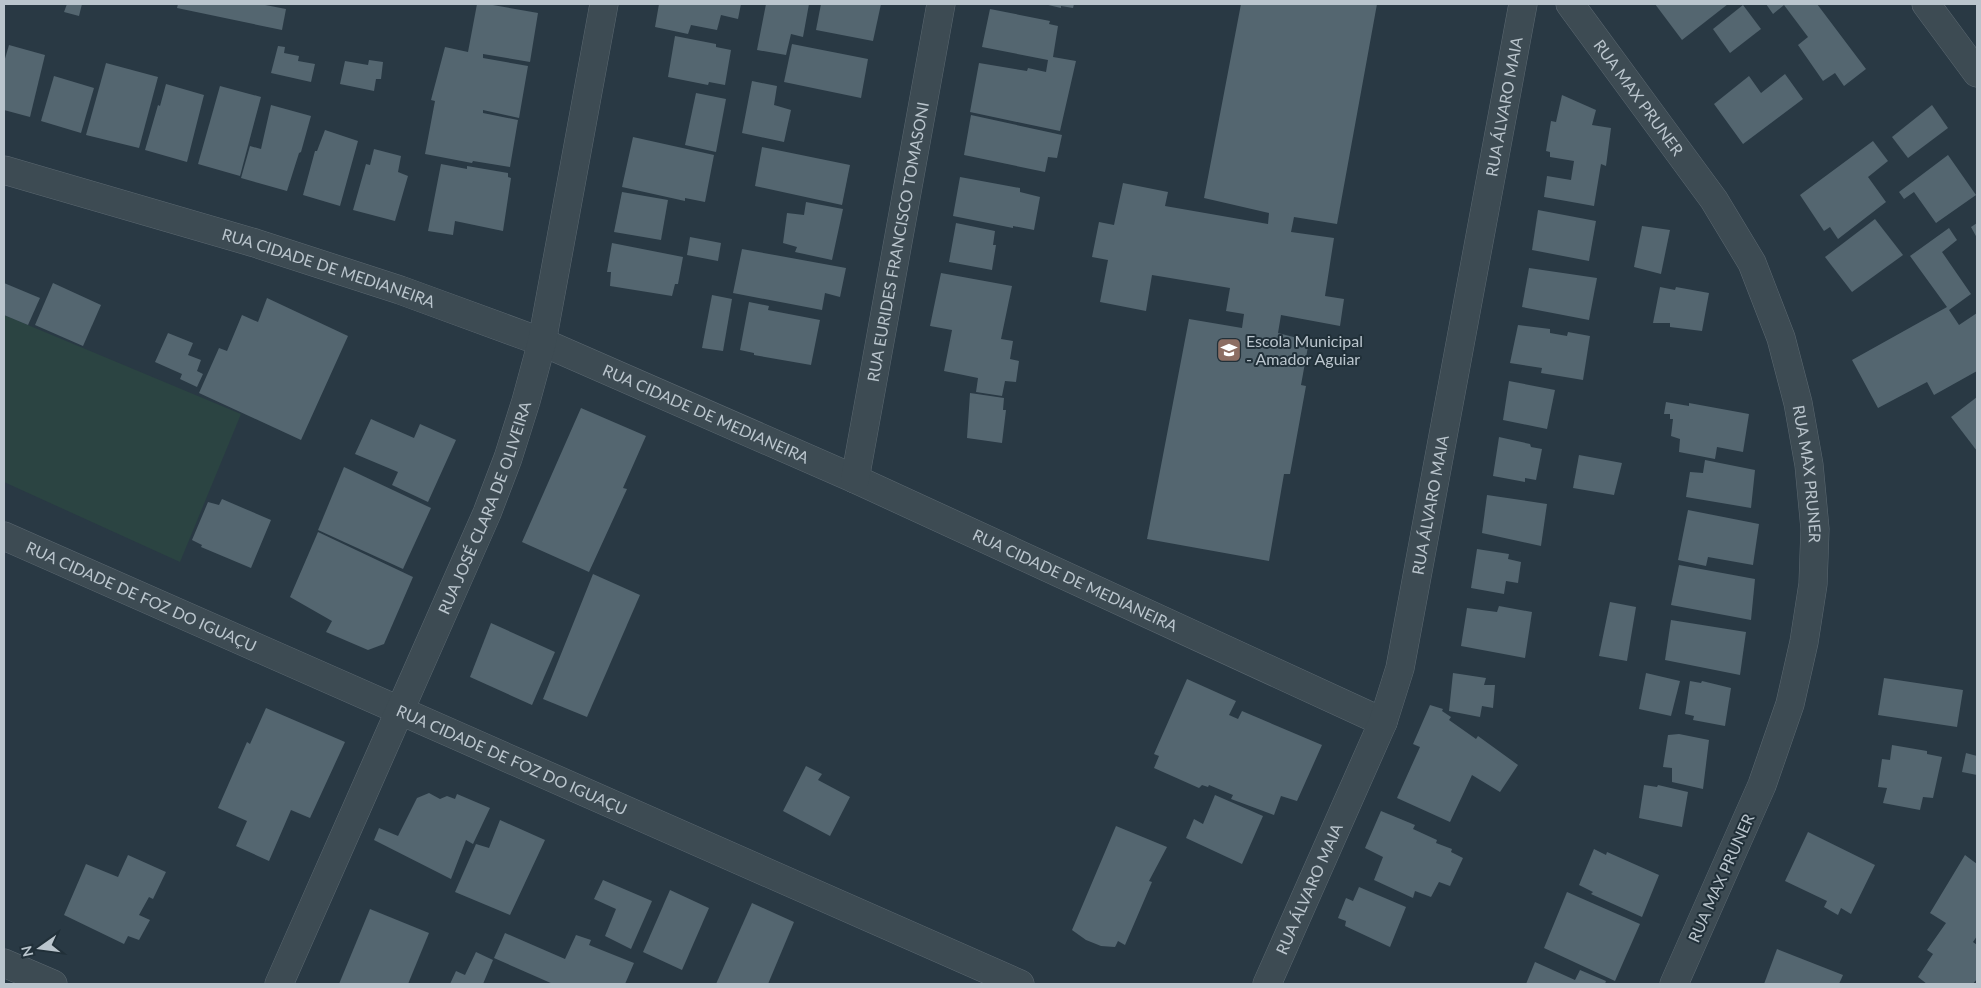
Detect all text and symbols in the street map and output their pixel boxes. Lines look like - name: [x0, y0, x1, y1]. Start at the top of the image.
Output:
- street label: RUA ÁLVARO MAIA: [1481, 35, 1526, 178]
- street label: RUA MAX PRUNER: [1590, 36, 1688, 159]
- street label: RUA EURIDES FRANCISCO TOMASONI: [863, 100, 932, 383]
- street label: RUA CIDADE DE MEDIANEIRA: [220, 224, 438, 311]
- place label: Escola Municipal - Amador Aguiar: [1246, 331, 1363, 368]
- school or university icon: Escola Municipal - Amador Aguiar: [1216, 337, 1242, 363]
- street label: RUA CIDADE DE MEDIANEIRA: [600, 360, 812, 467]
- street label: RUA JOSÉ CLARA DE OLIVEIRA: [434, 398, 534, 617]
- street label: RUA MAX PRUNER: [1790, 403, 1825, 543]
- street label: RUA ÁLVARO MAIA: [1407, 433, 1452, 576]
- street label: RUA CIDADE DE MEDIANEIRA: [970, 525, 1181, 635]
- street label: RUA CIDADE DE FOZ DO IGUAÇU: [23, 537, 260, 655]
- street label: RUA CIDADE DE FOZ DO IGUAÇU: [394, 700, 630, 819]
- street label: RUA MAX PRUNER: [1684, 811, 1757, 945]
- street label: RUA ÁLVARO MAIA: [1271, 820, 1346, 957]
- north arrow: [15, 923, 65, 973]
- text: N: [17, 944, 36, 959]

